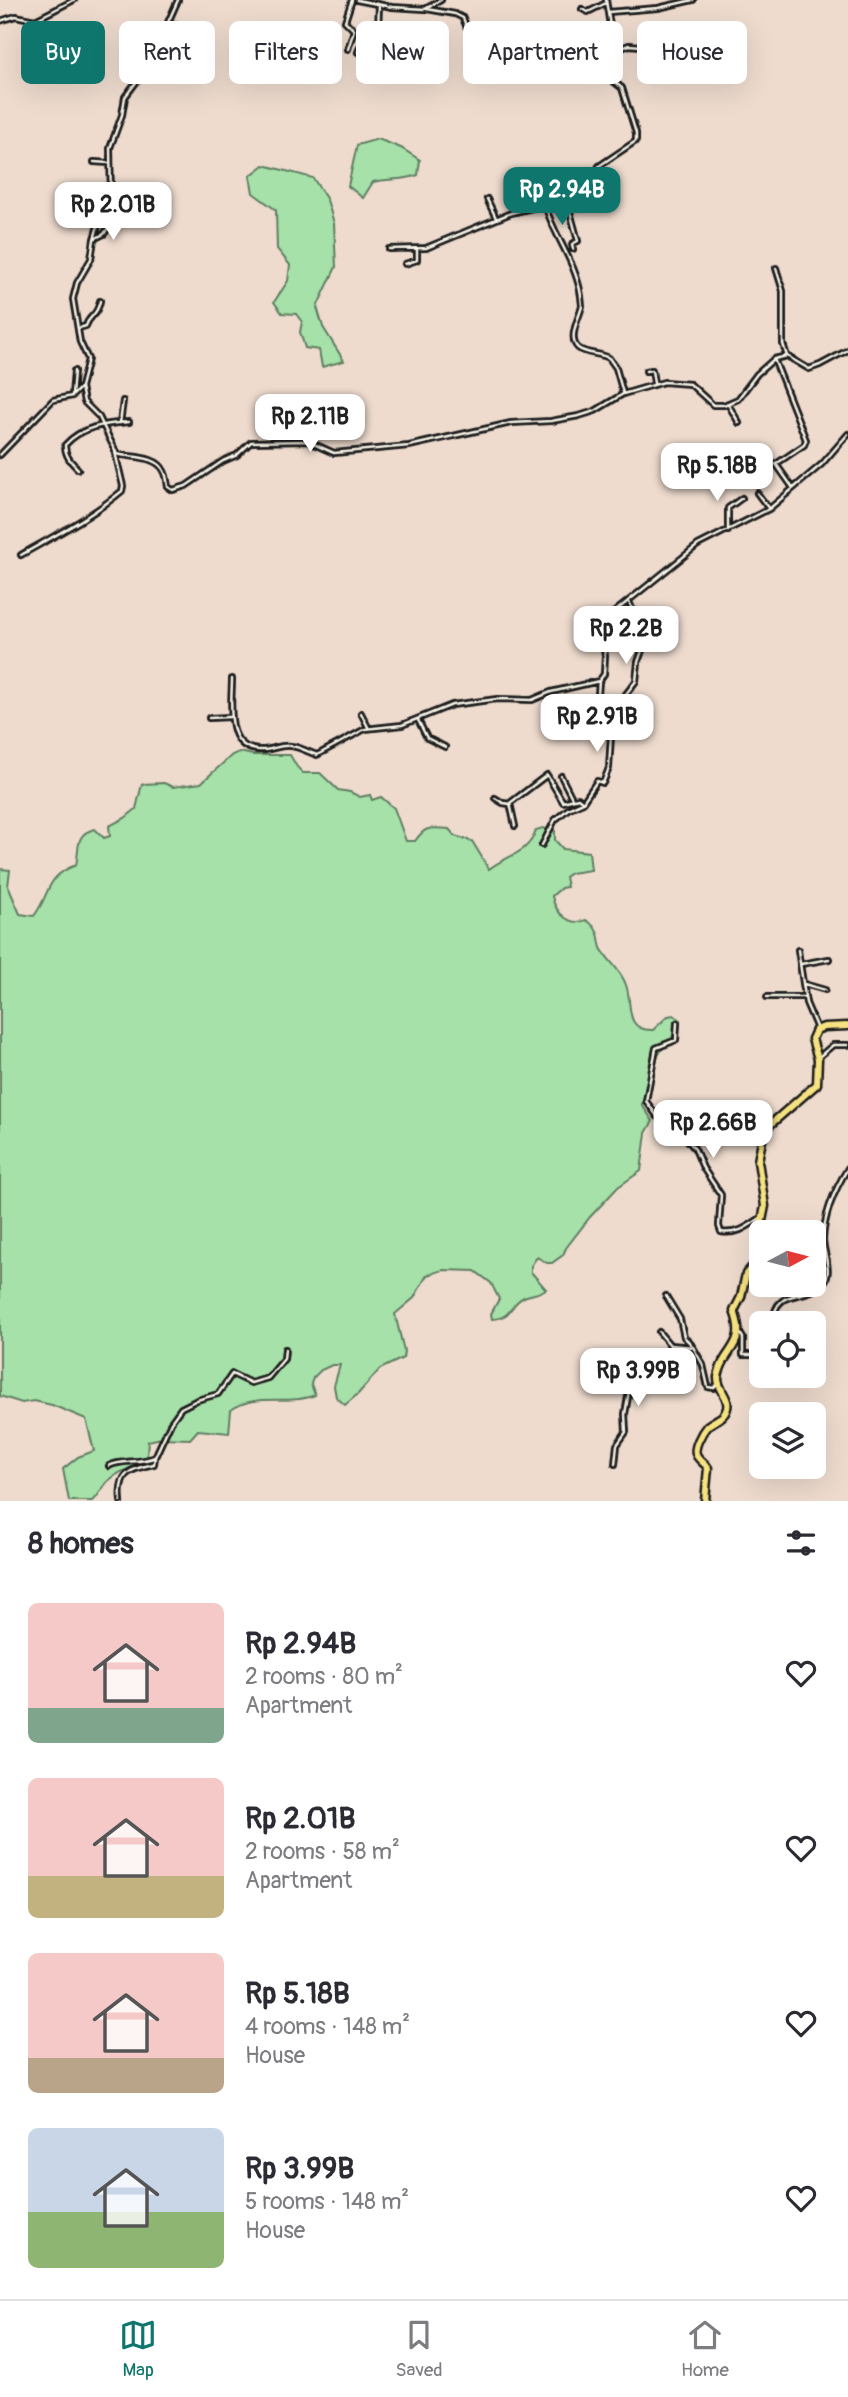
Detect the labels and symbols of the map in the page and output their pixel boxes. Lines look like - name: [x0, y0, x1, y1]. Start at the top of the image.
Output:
- pin: Rp 2.94B: [490, 168, 634, 227]
- pin: Rp 2.01B: [41, 182, 185, 242]
- pin: Rp 2.11B: [238, 394, 382, 454]
- pin: Rp 5.18B: [645, 444, 789, 503]
- pin: Rp 2.2B: [561, 606, 691, 666]
- pin: Rp 2.91B: [525, 694, 669, 754]
- pin: Rp 2.66B: [641, 1100, 785, 1160]
- north arrow: [749, 1220, 826, 1297]
- pin: Rp 3.99B: [566, 1348, 710, 1408]

